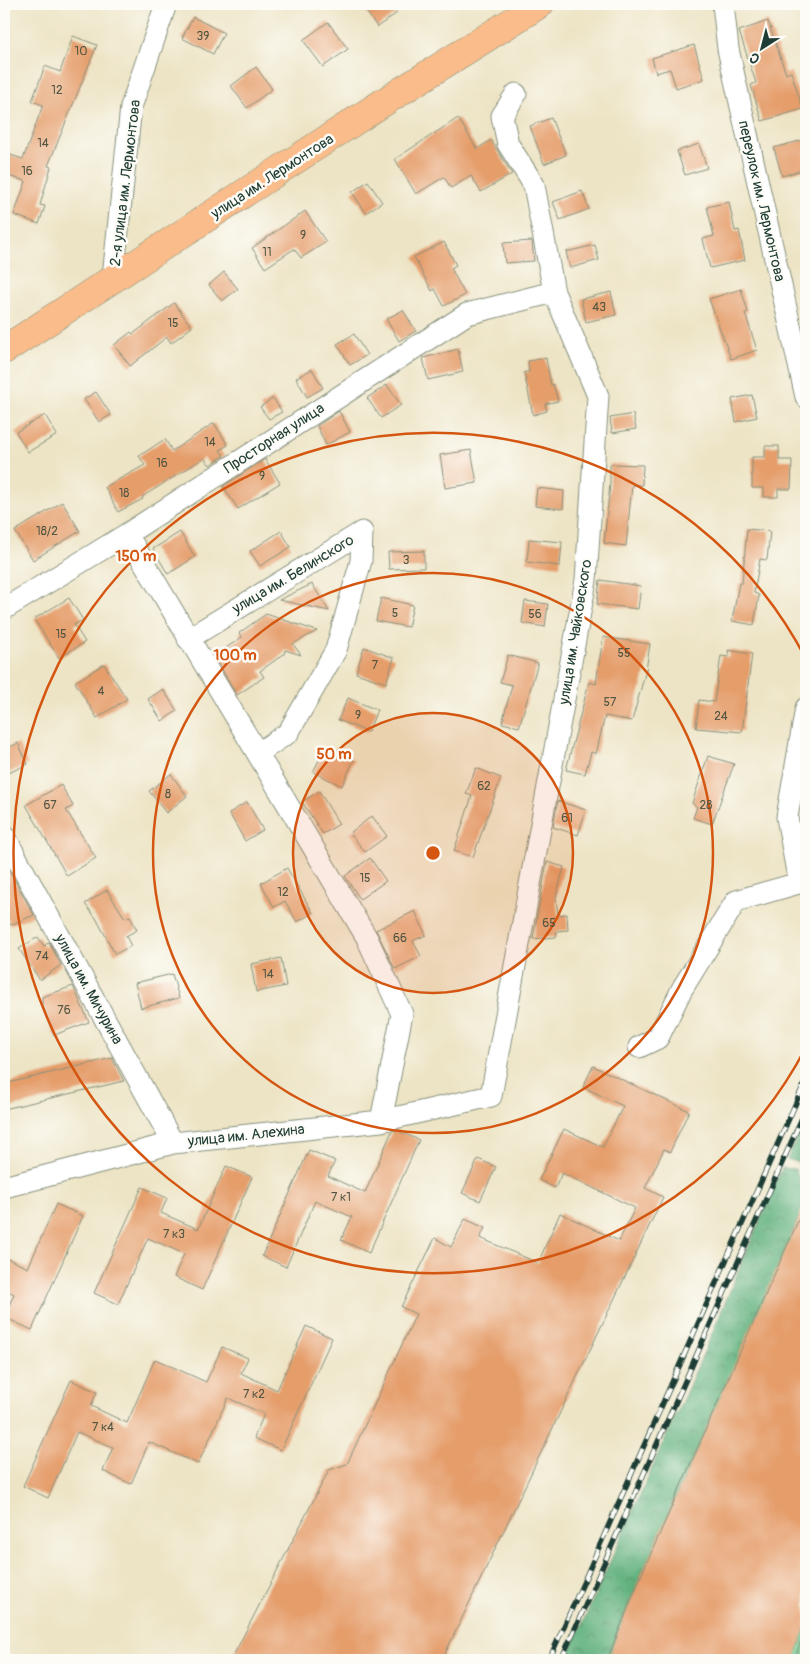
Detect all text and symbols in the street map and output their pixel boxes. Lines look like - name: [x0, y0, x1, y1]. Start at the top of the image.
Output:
- north arrow: [738, 22, 788, 72]
- house number: 39: [197, 29, 209, 44]
- house number: 10: [75, 44, 87, 59]
- text: С: [746, 48, 763, 68]
- house number: 12: [51, 83, 63, 98]
- street label: 2-я улица им. Лермонтова: [106, 99, 145, 267]
- street label: переулок им. Лермонтова: [734, 119, 789, 284]
- street label: улица им. Лермонтова: [206, 130, 337, 224]
- house number: 14: [37, 136, 49, 151]
- house number: 16: [21, 164, 33, 179]
- house number: 9: [300, 228, 306, 243]
- house number: 11: [262, 245, 272, 260]
- house number: 43: [592, 300, 606, 315]
- house number: 15: [167, 316, 179, 331]
- street label: Просторная улица: [220, 399, 328, 478]
- house number: 14: [204, 435, 216, 450]
- house number: 16: [156, 456, 168, 471]
- house number: 9: [259, 469, 265, 484]
- house number: 18: [119, 486, 129, 501]
- house number: 18/2: [36, 524, 58, 539]
- street label: улица им. Белинского: [228, 531, 358, 619]
- text: 150 m: [116, 547, 156, 566]
- house number: 3: [403, 553, 410, 568]
- street label: улица им. Чайковского: [554, 558, 596, 707]
- house number: 5: [392, 606, 398, 621]
- house number: 56: [528, 607, 542, 622]
- house number: 15: [55, 627, 67, 642]
- text: 100 m: [214, 646, 256, 665]
- house number: 55: [617, 646, 631, 661]
- house number: 7: [372, 658, 379, 673]
- house number: 4: [98, 684, 105, 699]
- house number: 57: [604, 695, 617, 710]
- house number: 9: [355, 708, 361, 723]
- house number: 24: [714, 709, 728, 724]
- text: 50 m: [317, 745, 351, 764]
- house number: 62: [477, 779, 491, 794]
- house number: 8: [165, 787, 171, 802]
- house number: 67: [43, 798, 57, 813]
- house number: 28: [700, 798, 712, 813]
- house number: 61: [561, 811, 573, 826]
- centre of rings: [424, 844, 442, 862]
- house number: 15: [359, 871, 371, 886]
- house number: 12: [277, 885, 289, 900]
- house number: 65: [542, 916, 556, 931]
- street label: улица им. Мичурина: [50, 930, 127, 1048]
- house number: 66: [393, 931, 407, 946]
- house number: 74: [35, 949, 49, 964]
- house number: 14: [262, 967, 274, 982]
- house number: 76: [57, 1003, 71, 1018]
- street label: улица им. Алехина: [186, 1120, 305, 1151]
- house number: 7 к1: [331, 1190, 351, 1205]
- house number: 7 к3: [163, 1227, 185, 1242]
- house number: 7 к2: [243, 1387, 265, 1402]
- house number: 7 к4: [92, 1420, 114, 1435]

